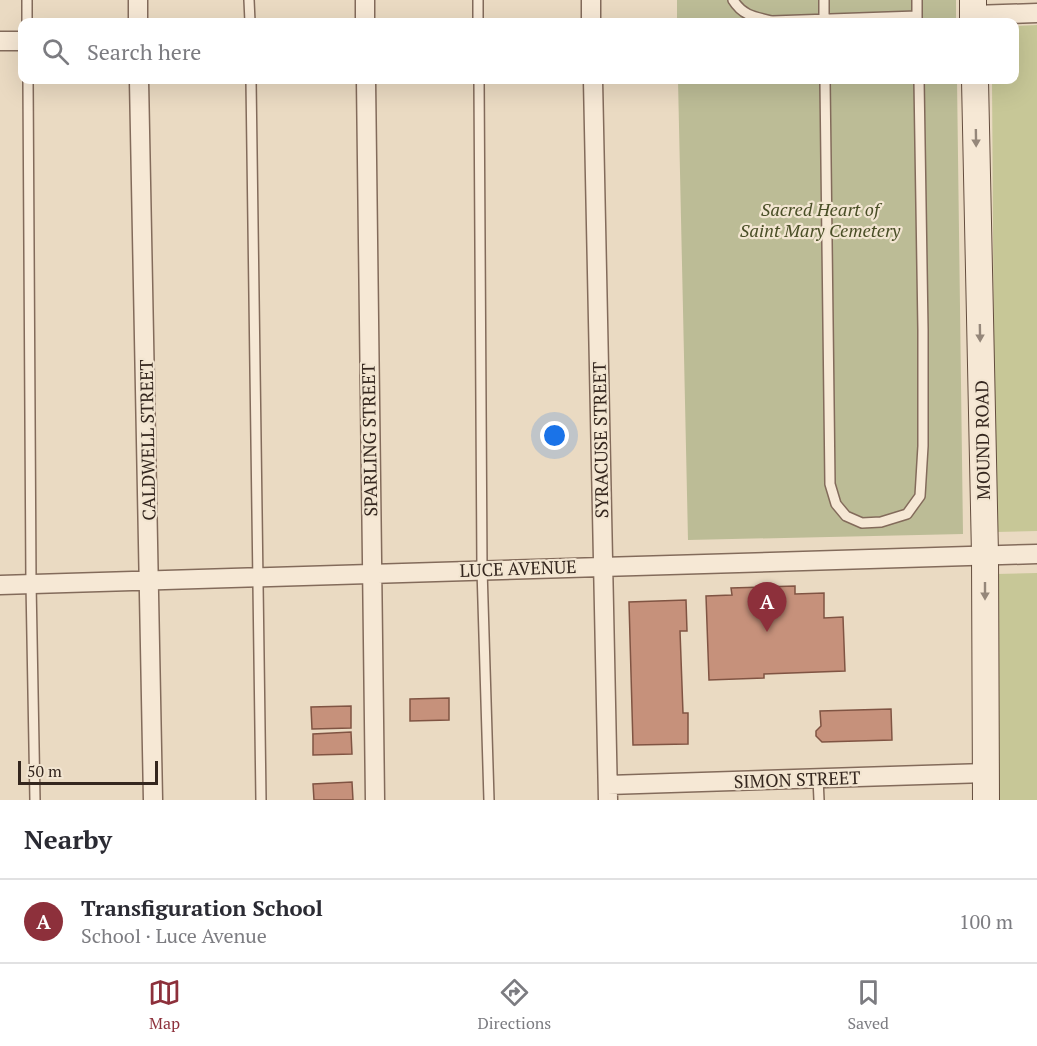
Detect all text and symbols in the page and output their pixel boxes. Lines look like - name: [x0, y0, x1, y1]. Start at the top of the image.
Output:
- search box: [18, 18, 1019, 84]
- icon: search: [39, 35, 72, 68]
- text: Search here: [87, 37, 201, 66]
- one-way arrow: [971, 128, 981, 147]
- park label: Sacred Heart of Saint Mary Cemetery: [740, 197, 901, 242]
- one-way arrow: [975, 323, 985, 342]
- street label: CALDWELL STREET: [134, 359, 160, 521]
- street label: SYRACUSE STREET: [587, 362, 613, 518]
- street label: SPARLING STREET: [356, 363, 382, 517]
- street label: MOUND ROAD: [969, 380, 995, 500]
- your location: [540, 421, 569, 450]
- street label: LUCE AVENUE: [459, 554, 577, 582]
- one-way arrow: [980, 581, 990, 600]
- pin: A: [748, 582, 786, 632]
- scale bar: [18, 758, 158, 786]
- text: 50 m: [27, 760, 62, 782]
- street label: SIMON STREET: [733, 765, 861, 793]
- text: Nearby: [24, 822, 112, 856]
- text: Transfiguration School: [81, 893, 323, 922]
- text: A: [36, 908, 51, 935]
- text: 100 m: [959, 908, 1013, 935]
- text: School · Luce Avenue: [81, 922, 267, 949]
- tab: Map: [148, 976, 181, 1034]
- tab: Directions: [477, 976, 551, 1034]
- tab: Saved: [847, 976, 889, 1034]

